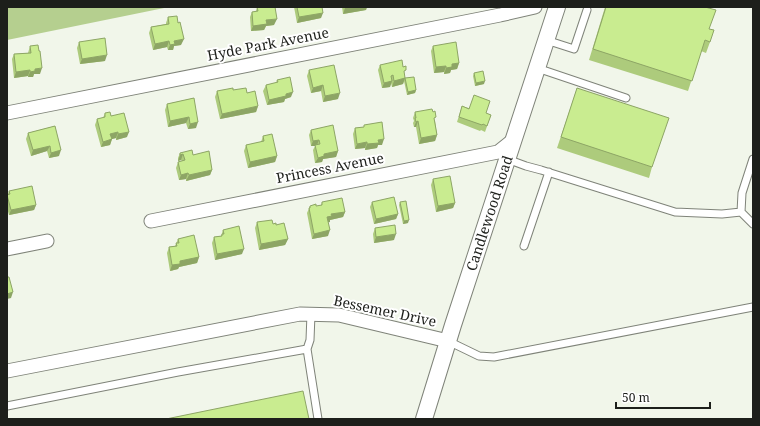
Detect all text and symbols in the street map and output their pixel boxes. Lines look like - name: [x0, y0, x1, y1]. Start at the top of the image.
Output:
- street label: Hyde Park Avenue: [205, 22, 330, 65]
- street label: Princess Avenue: [274, 148, 385, 187]
- street label: Candlewood Road: [461, 153, 517, 273]
- street label: Bessemer Drive: [332, 290, 438, 331]
- scale bar: [616, 384, 710, 410]
- text: 50 m: [622, 389, 650, 406]

